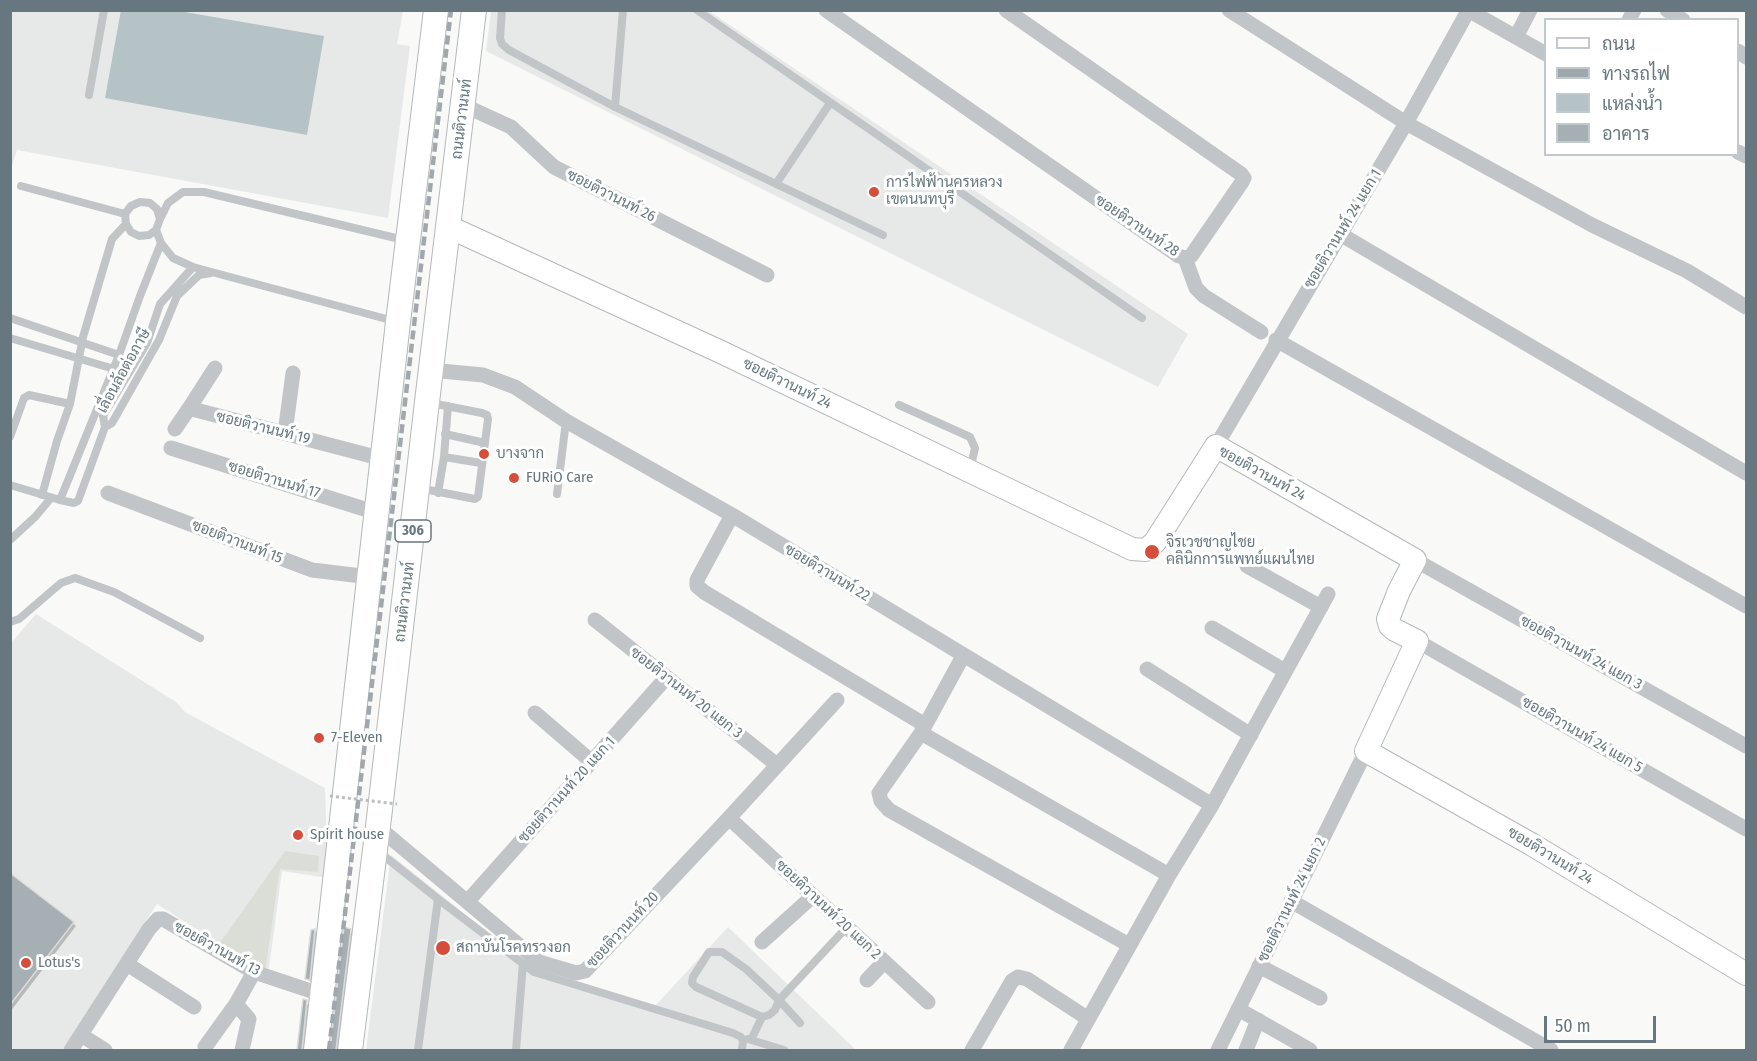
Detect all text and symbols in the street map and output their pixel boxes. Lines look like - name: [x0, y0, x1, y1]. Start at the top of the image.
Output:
- legend: [1544, 18, 1739, 156]
- text: ถนน: [1602, 33, 1635, 55]
- text: ทางรถไฟ: [1602, 63, 1670, 85]
- street label: ถนนติวานนท์: [448, 78, 476, 160]
- text: แหล่งน้ำ: [1602, 93, 1663, 115]
- text: อาคาร: [1602, 123, 1650, 145]
- street label: ซอยติวานนท์ 26: [564, 166, 658, 226]
- street label: ซอยติวานนท์ 24 แยก 1: [1300, 166, 1386, 292]
- place label: การไฟฟ้านครหลวง เขตนนทบุรี: [886, 174, 1002, 209]
- marker: การไฟฟ้านครหลวง เขตนนทบุรี: [867, 185, 881, 199]
- street label: ซอยติวานนท์ 28: [1092, 191, 1182, 261]
- street label: เลื่อนล้อต่อภาษี: [93, 326, 155, 416]
- street label: ซอยติวานนท์ 24: [740, 355, 834, 413]
- street label: ซอยติวานนท์ 19: [214, 408, 312, 448]
- street label: ซอยติวานนท์ 24: [1215, 443, 1309, 505]
- place label: บางจาก: [496, 445, 544, 463]
- marker: บางจาก: [477, 447, 491, 461]
- street label: ซอยติวานนท์ 17: [226, 457, 322, 503]
- place label: FURiO Care: [526, 469, 593, 487]
- marker: FURiO Care: [507, 471, 521, 485]
- street label: ซอยติวานนท์ 15: [189, 516, 285, 568]
- road number: 306: [395, 520, 431, 542]
- place label: จิรเวชชาญไชย คลินิกการแพทย์แผนไทย: [1166, 534, 1315, 569]
- street label: ซอยติวานนท์ 22: [781, 540, 873, 606]
- marker: จิรเวชชาญไชย คลินิกการแพทย์แผนไทย: [1143, 543, 1161, 561]
- street label: ถนนติวานนท์: [391, 561, 419, 643]
- street label: ซอยติวานนท์ 24 แยก 3: [1517, 612, 1645, 694]
- street label: ซอยติวานนท์ 20 แยก 3: [626, 644, 746, 742]
- street label: ซอยติวานนท์ 24 แยก 5: [1518, 693, 1646, 777]
- place label: 7-Eleven: [331, 729, 383, 747]
- marker: 7-Eleven: [312, 731, 326, 745]
- street label: ซอยติวานนท์ 20 แยก 1: [515, 733, 619, 847]
- street label: ซอยติวานนท์ 24: [1504, 823, 1596, 889]
- place label: Spirit house: [310, 826, 384, 844]
- marker: Spirit house: [291, 828, 305, 842]
- street label: ซอยติวานนท์ 24 แยก 2: [1254, 835, 1330, 965]
- street label: ซอยติวานนท์ 20 แยก 2: [772, 857, 884, 963]
- street label: ซอยติวานนท์ 20: [583, 888, 663, 972]
- street label: ซอยติวานนท์ 13: [171, 918, 263, 980]
- marker: สถาบันโรคทรวงอก: [434, 939, 452, 957]
- place label: สถาบันโรคทรวงอก: [456, 939, 571, 957]
- place label: Lotus's: [38, 954, 80, 972]
- marker: Lotus's: [19, 956, 33, 970]
- scale bar: [1547, 1004, 1660, 1042]
- text: 50 m: [1555, 1015, 1591, 1037]

